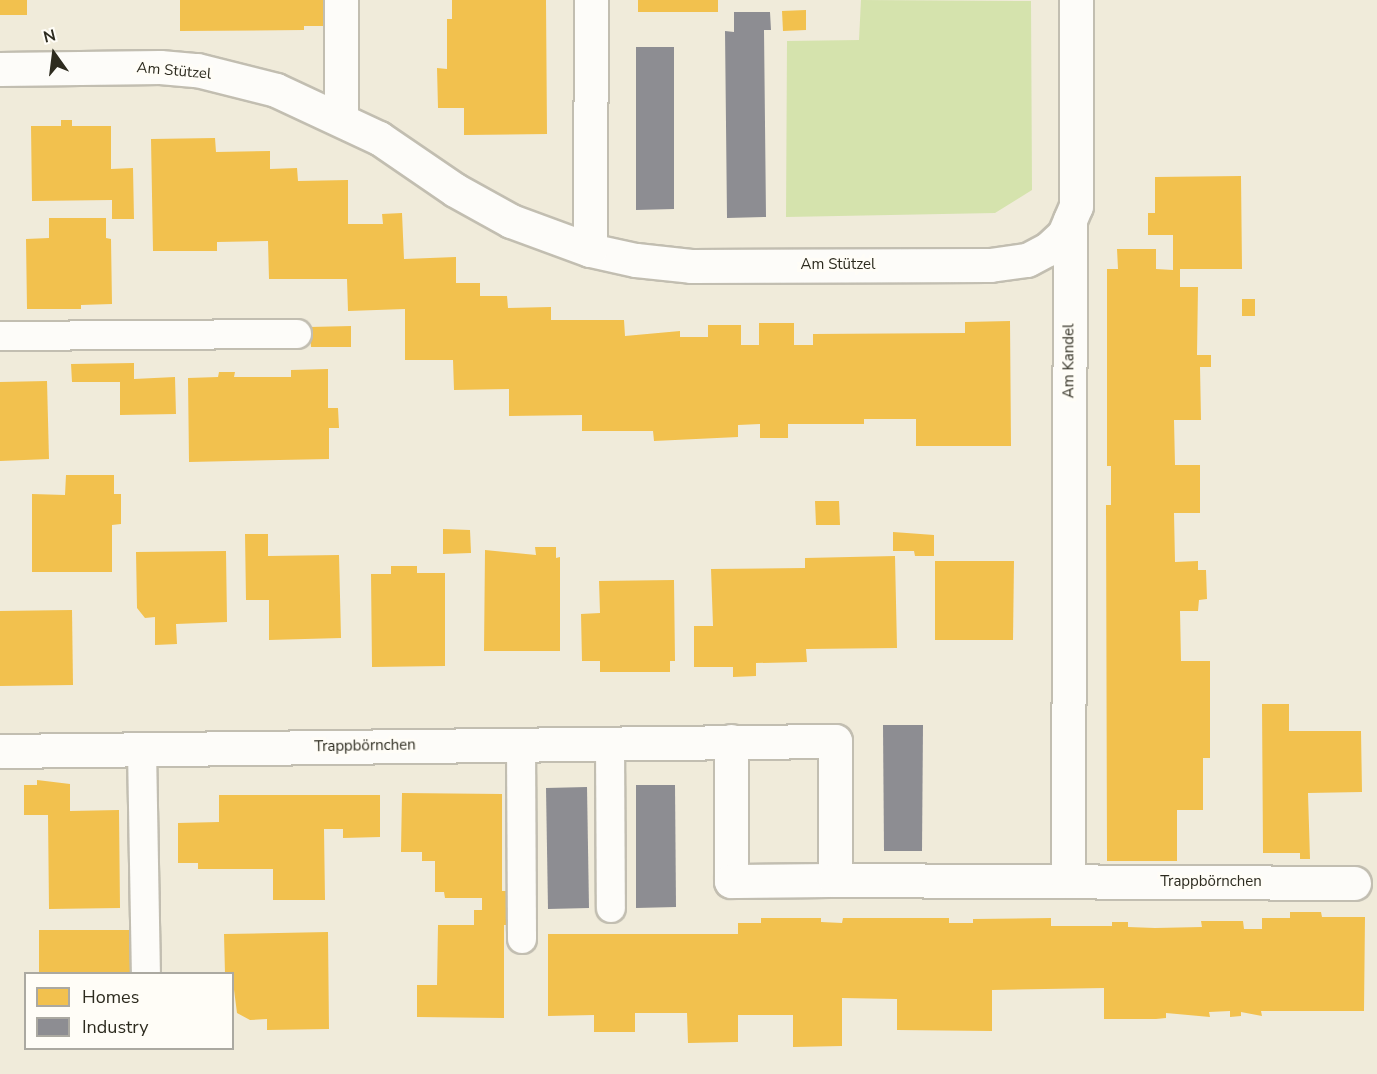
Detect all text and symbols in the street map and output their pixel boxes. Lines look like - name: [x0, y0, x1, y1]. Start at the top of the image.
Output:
- north arrow: [24, 24, 84, 84]
- text: N: [41, 24, 58, 49]
- street label: Am Stützel: [136, 59, 212, 83]
- street label: Am Stützel: [801, 256, 875, 274]
- street label: Am Kandel: [1060, 324, 1078, 398]
- street label: Trappbörnchen: [314, 736, 416, 756]
- street label: Trappbörnchen: [1160, 873, 1262, 891]
- legend: [24, 972, 234, 1050]
- text: Homes: [82, 985, 139, 1009]
- text: Industry: [82, 1015, 149, 1039]

